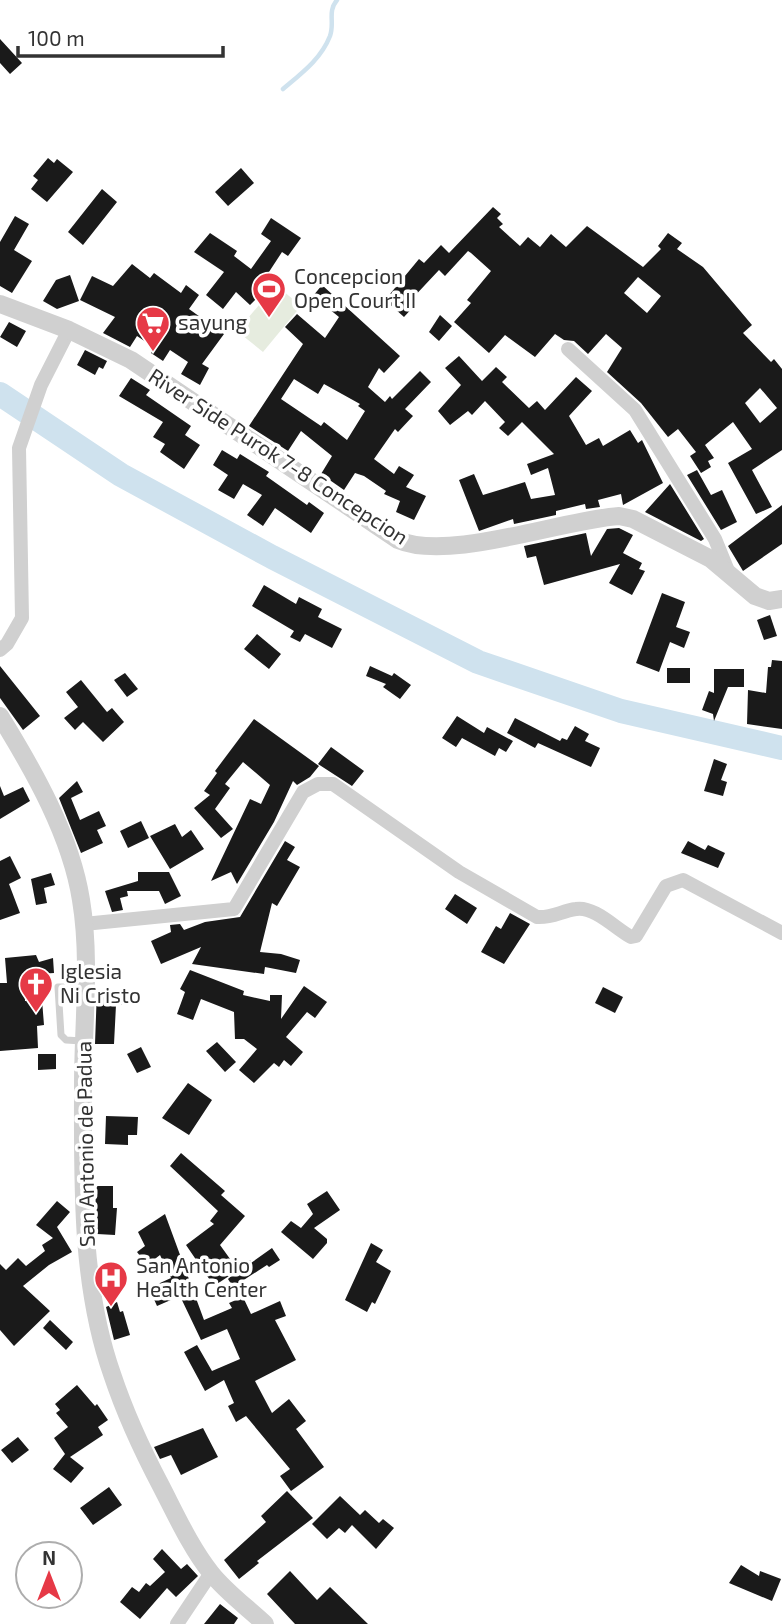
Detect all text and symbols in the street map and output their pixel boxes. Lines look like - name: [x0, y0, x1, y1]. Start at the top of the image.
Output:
- scale bar: [18, 14, 222, 58]
- text: 100 m: [28, 25, 85, 50]
- place label: Concepcion Open Court II: [294, 263, 416, 312]
- sports icon: Concepcion Open Court II: [250, 270, 288, 319]
- supermarket icon: sayung: [134, 304, 172, 353]
- place label: sayung: [178, 309, 247, 334]
- street label: River Side Purok 7-8 Concepcion: [144, 362, 413, 549]
- place label: Iglesia Ni Cristo: [60, 958, 141, 1007]
- church icon: Iglesia Ni Cristo: [17, 965, 55, 1014]
- street label: San Antonio de Padua: [70, 1041, 99, 1247]
- place label: San Antonio Health Center: [136, 1252, 268, 1301]
- hospital icon: San Antonio Health Center: [92, 1259, 130, 1308]
- north arrow: [14, 1540, 84, 1610]
- text: N: [42, 1546, 56, 1569]

